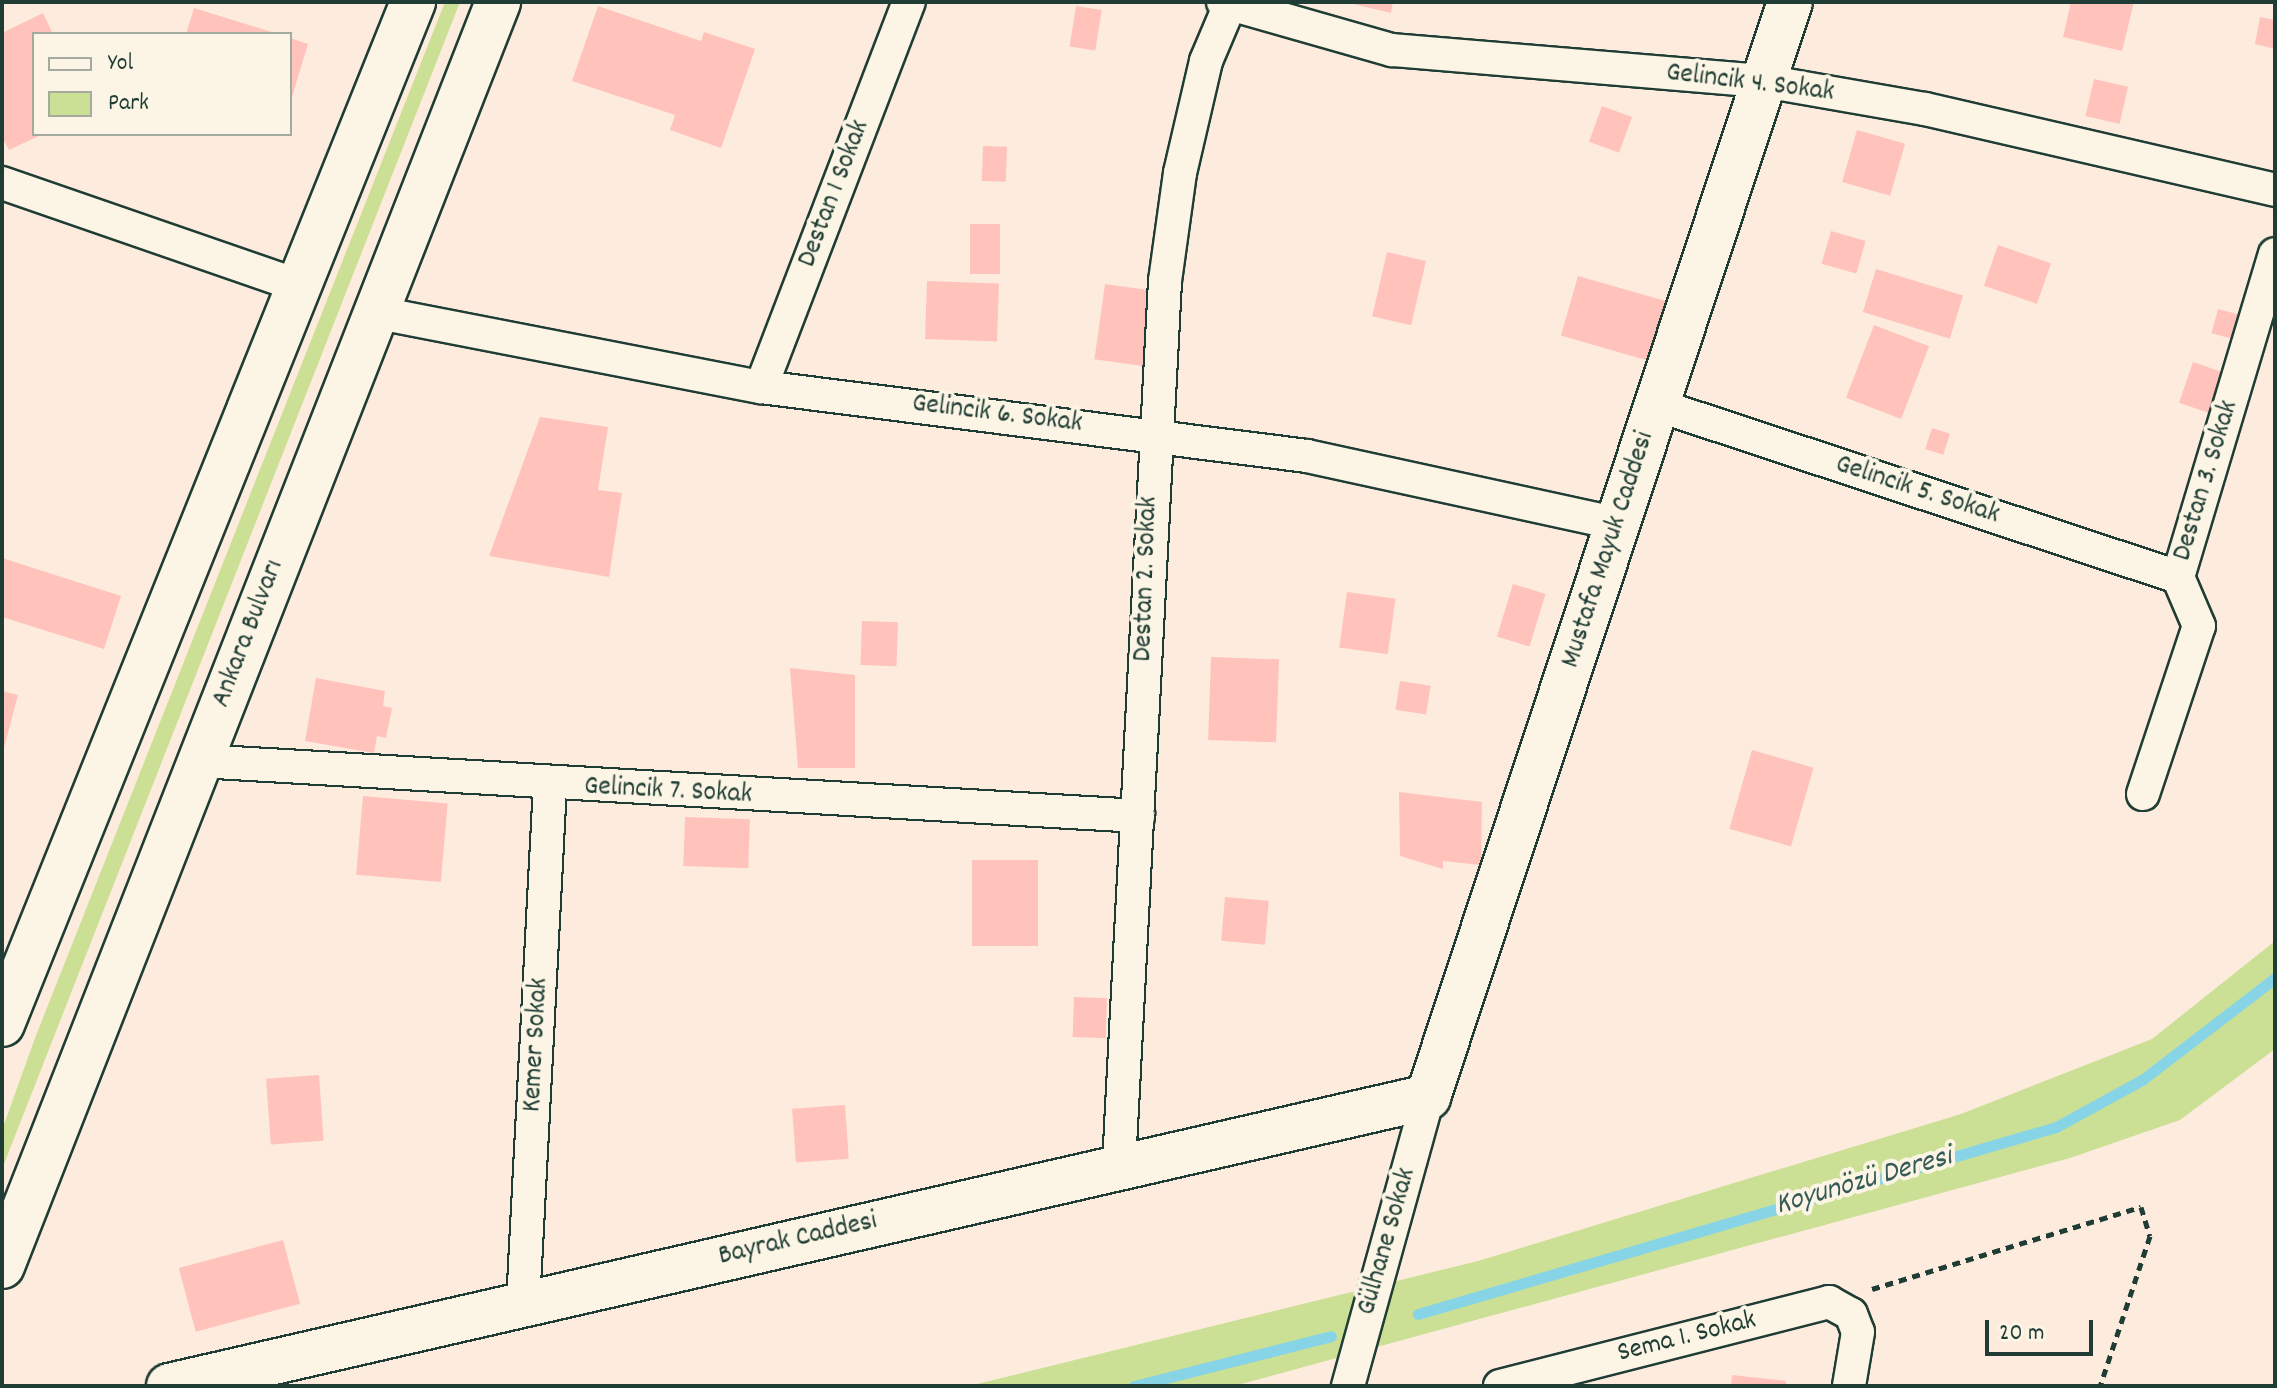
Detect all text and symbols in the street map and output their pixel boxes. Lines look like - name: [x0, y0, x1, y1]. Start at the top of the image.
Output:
- legend: [32, 32, 292, 136]
- text: Yol: [108, 47, 133, 81]
- street label: Gelincik 4. Sokak: [1664, 57, 1836, 111]
- text: Park: [108, 87, 149, 121]
- street label: Destan 1 Sokak: [792, 116, 878, 272]
- street label: Gelincik 6. Sokak: [910, 388, 1084, 442]
- street label: Destan 3. Sokak: [2167, 397, 2247, 565]
- street label: Mustafa Mayuk Caddesi: [1555, 428, 1663, 672]
- street label: Gelincik 5. Sokak: [1831, 449, 2003, 533]
- street label: Destan 2. Sokak: [1127, 496, 1167, 662]
- street label: Ankara Bulvarı: [206, 556, 292, 712]
- street label: Gelincik 7. Sokak: [583, 771, 753, 813]
- street label: Kemer Sokak: [517, 977, 557, 1113]
- water label: Koyunözü Deresi: [1772, 1141, 1956, 1225]
- street label: Gülhane Sokak: [1351, 1165, 1425, 1319]
- street label: Bayrak Caddesi: [715, 1205, 881, 1275]
- scale bar: [1989, 1304, 2097, 1354]
- street label: Sema 1. Sokak: [1614, 1305, 1760, 1371]
- text: 20 m: [1999, 1317, 2045, 1351]

